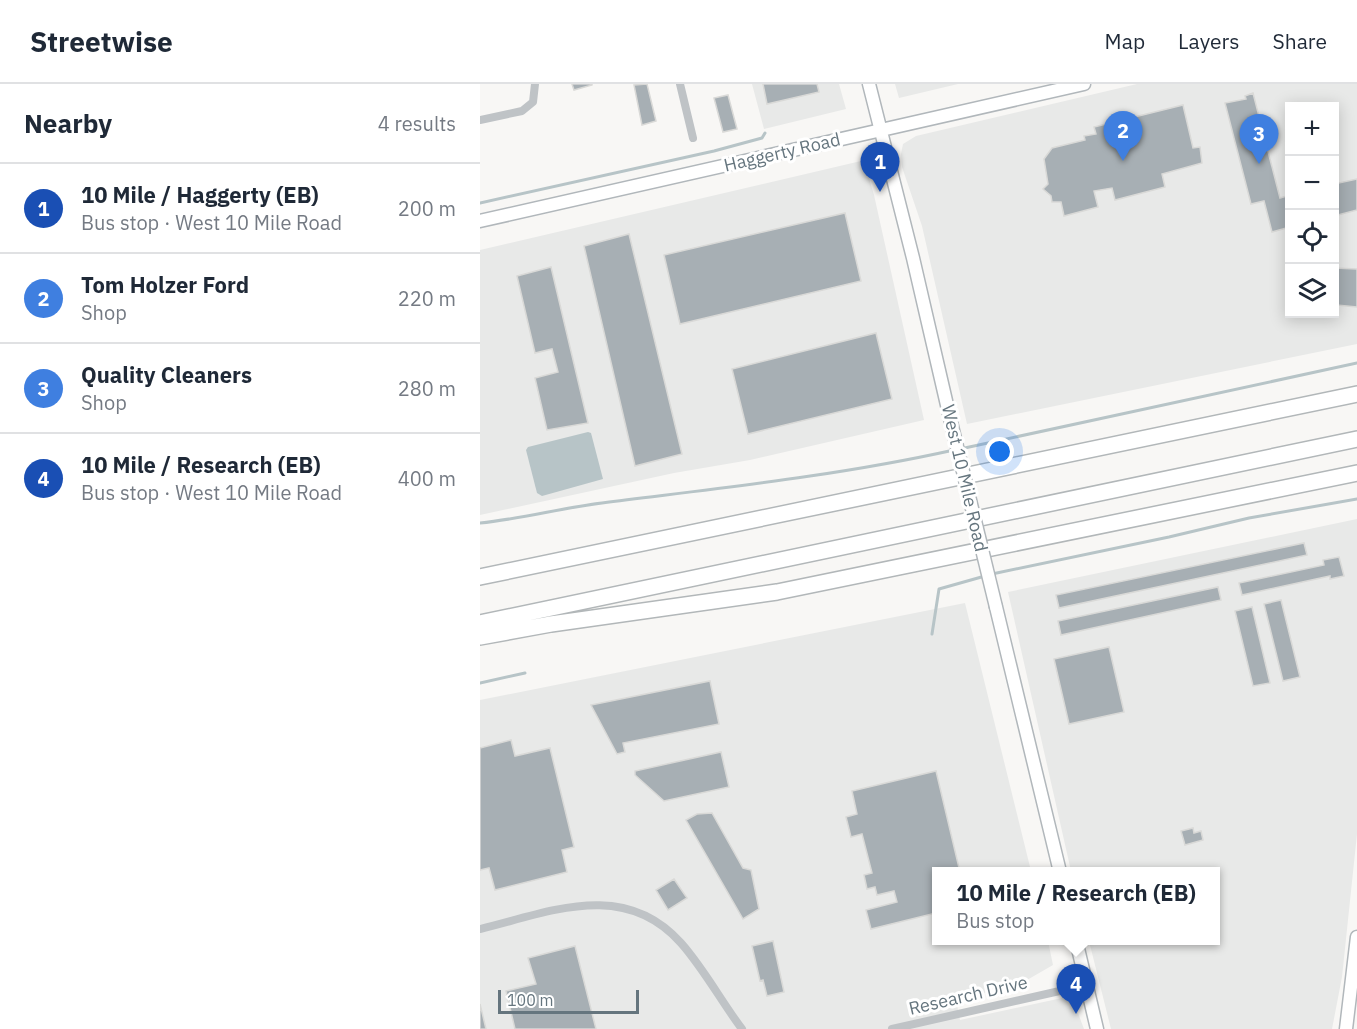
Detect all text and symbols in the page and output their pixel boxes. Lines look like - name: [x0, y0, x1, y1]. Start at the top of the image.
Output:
- text: Streetwise: [30, 23, 173, 60]
- text: Map: [1105, 27, 1145, 55]
- text: Layers: [1178, 27, 1240, 55]
- text: Share: [1273, 27, 1327, 55]
- map controls: [1285, 102, 1339, 318]
- button: +: [1285, 102, 1339, 156]
- text: Nearby: [24, 106, 112, 140]
- text: 4 results: [378, 110, 456, 137]
- pin: 2: [1104, 112, 1142, 161]
- pin: 3: [1240, 115, 1278, 164]
- street label: Haggerty Road: [722, 127, 842, 177]
- pin: 1: [860, 142, 900, 192]
- button: −: [1285, 156, 1339, 210]
- text: 10 Mile / Haggerty (EB): [81, 180, 319, 209]
- text: 1: [38, 195, 50, 222]
- text: 200 m: [398, 195, 456, 222]
- text: Bus stop · West 10 Mile Road: [81, 209, 342, 236]
- button: locate: [1285, 210, 1339, 264]
- button: layers: [1285, 264, 1339, 318]
- text: Tom Holzer Ford: [81, 270, 249, 299]
- text: 2: [38, 285, 50, 312]
- text: 220 m: [398, 285, 456, 312]
- text: Shop: [81, 299, 127, 326]
- text: Quality Cleaners: [81, 360, 252, 389]
- text: 3: [38, 375, 50, 402]
- text: 280 m: [398, 375, 456, 402]
- text: Shop: [81, 389, 127, 416]
- street label: West 10 Mile Road: [937, 402, 993, 554]
- your location: [985, 437, 1014, 466]
- text: 10 Mile / Research (EB): [81, 450, 321, 479]
- text: 4: [38, 465, 50, 492]
- text: 400 m: [398, 465, 456, 492]
- text: Bus stop · West 10 Mile Road: [81, 479, 342, 506]
- popup: [932, 867, 1220, 945]
- text: 10 Mile / Research (EB): [956, 878, 1196, 907]
- text: Bus stop: [956, 907, 1034, 934]
- pin: 4: [1056, 964, 1096, 1014]
- street label: Research Drive: [906, 970, 1030, 1020]
- scale bar: [498, 987, 639, 1014]
- text: 100 m: [507, 990, 554, 1010]

